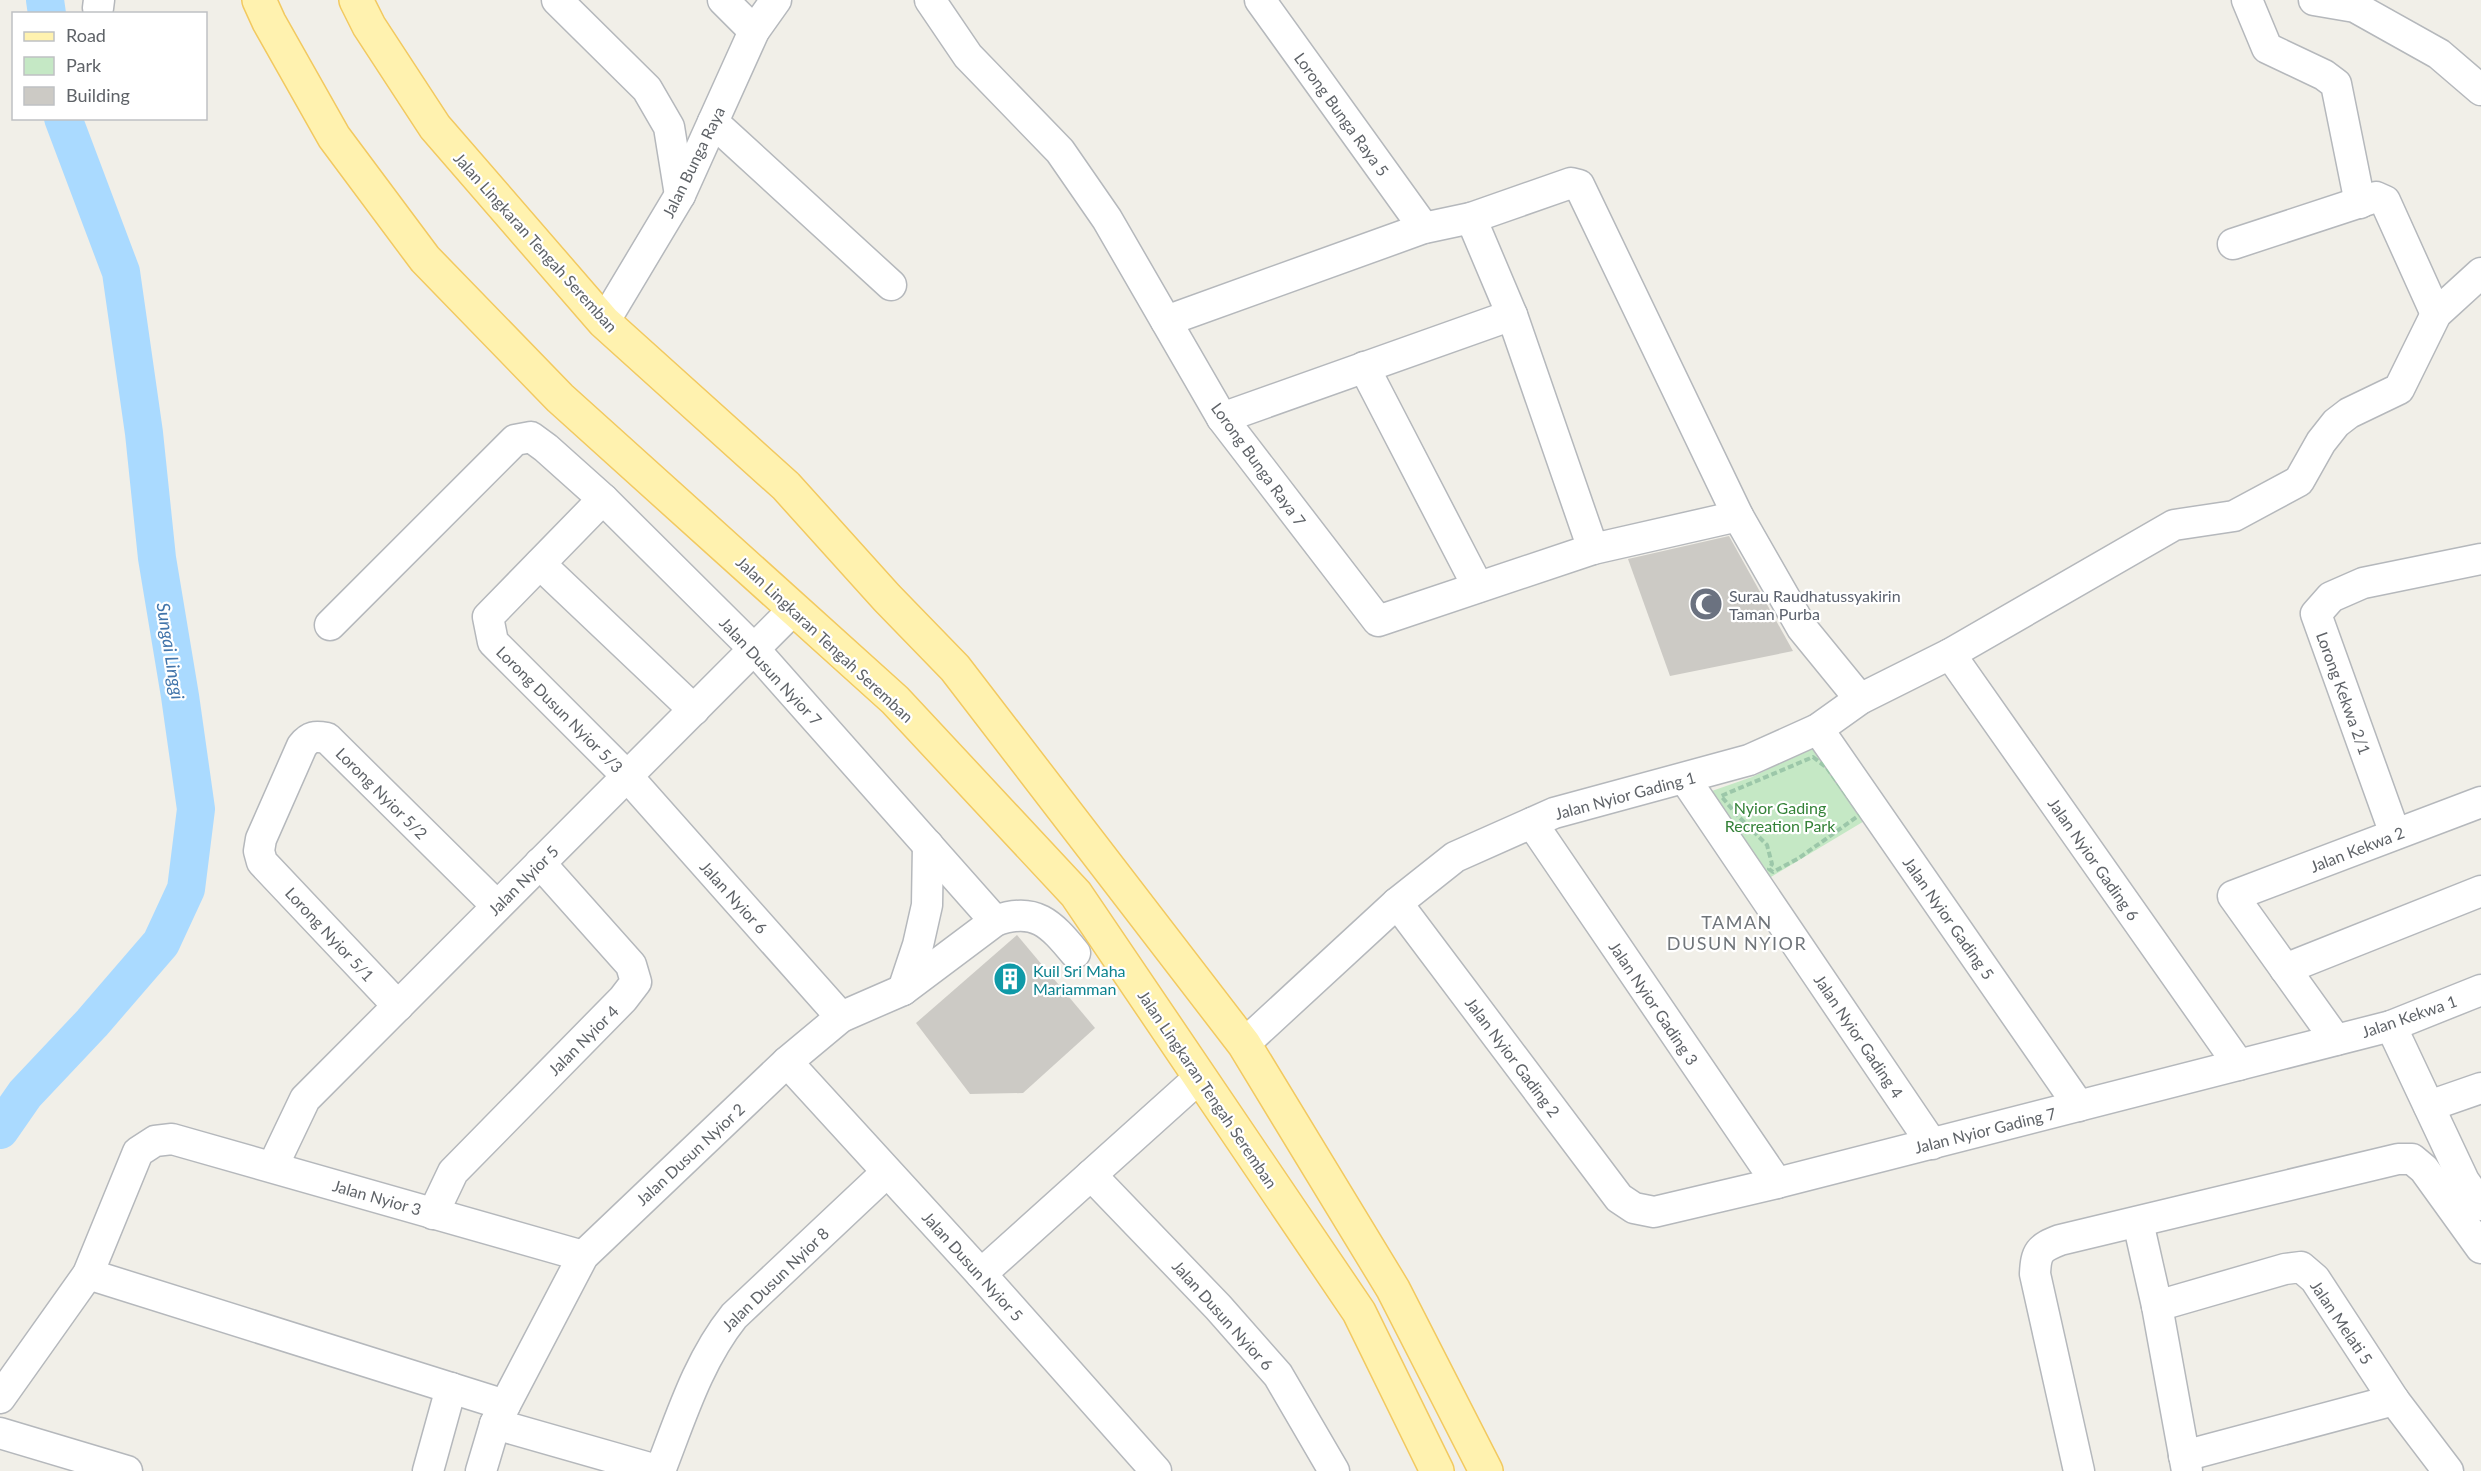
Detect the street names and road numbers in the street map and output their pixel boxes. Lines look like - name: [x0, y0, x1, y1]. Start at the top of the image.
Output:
- street label: Lorong Bunga Raya 5: [1291, 49, 1393, 179]
- street label: Jalan Bunga Raya: [658, 103, 728, 221]
- street label: Jalan Lingkaran Tengah Seremban: [450, 148, 622, 336]
- street label: Lorong Bunga Raya 7: [1208, 399, 1310, 529]
- street label: Jalan Lingkaran Tengah Seremban: [733, 552, 917, 726]
- street label: Jalan Dusun Nyior 7: [716, 613, 826, 729]
- street label: Lorong Kekwa 2/1: [2313, 629, 2375, 757]
- street label: Lorong Dusun Nyior 5/3: [493, 642, 627, 776]
- street label: Lorong Nyior 5/2: [332, 743, 432, 843]
- street label: Jalan Nyior Gading 1: [1553, 767, 1697, 823]
- street label: Jalan Nyior Gading 6: [2045, 794, 2143, 924]
- street label: Jalan Kekwa 2: [2307, 822, 2407, 876]
- street label: Jalan Nyior 5: [484, 841, 562, 919]
- street label: Jalan Nyior Gading 5: [1900, 853, 1998, 983]
- street label: Jalan Nyior 6: [696, 857, 772, 937]
- street label: Lorong Nyior 5/1: [282, 883, 378, 985]
- street label: Jalan Nyior Gading 3: [1606, 938, 1702, 1068]
- street label: Jalan Nyior Gading 4: [1811, 971, 1907, 1101]
- street label: Jalan Lingkaran Tengah Seremban: [1134, 986, 1282, 1192]
- street label: Jalan Kekwa 1: [2359, 991, 2459, 1041]
- street label: Jalan Nyior Gading 2: [1462, 993, 1564, 1121]
- street label: Jalan Nyior 4: [544, 1001, 622, 1079]
- street label: Jalan Dusun Nyior 2: [632, 1099, 748, 1209]
- street label: Jalan Nyior Gading 7: [1912, 1103, 2058, 1157]
- street label: Jalan Nyior 3: [331, 1175, 423, 1219]
- street label: Jalan Dusun Nyior 5: [919, 1207, 1027, 1325]
- street label: Jalan Dusun Nyior 8: [718, 1223, 832, 1335]
- street label: Jalan Dusun Nyior 6: [1169, 1256, 1277, 1374]
- street label: Jalan Melati 5: [2307, 1276, 2377, 1368]

